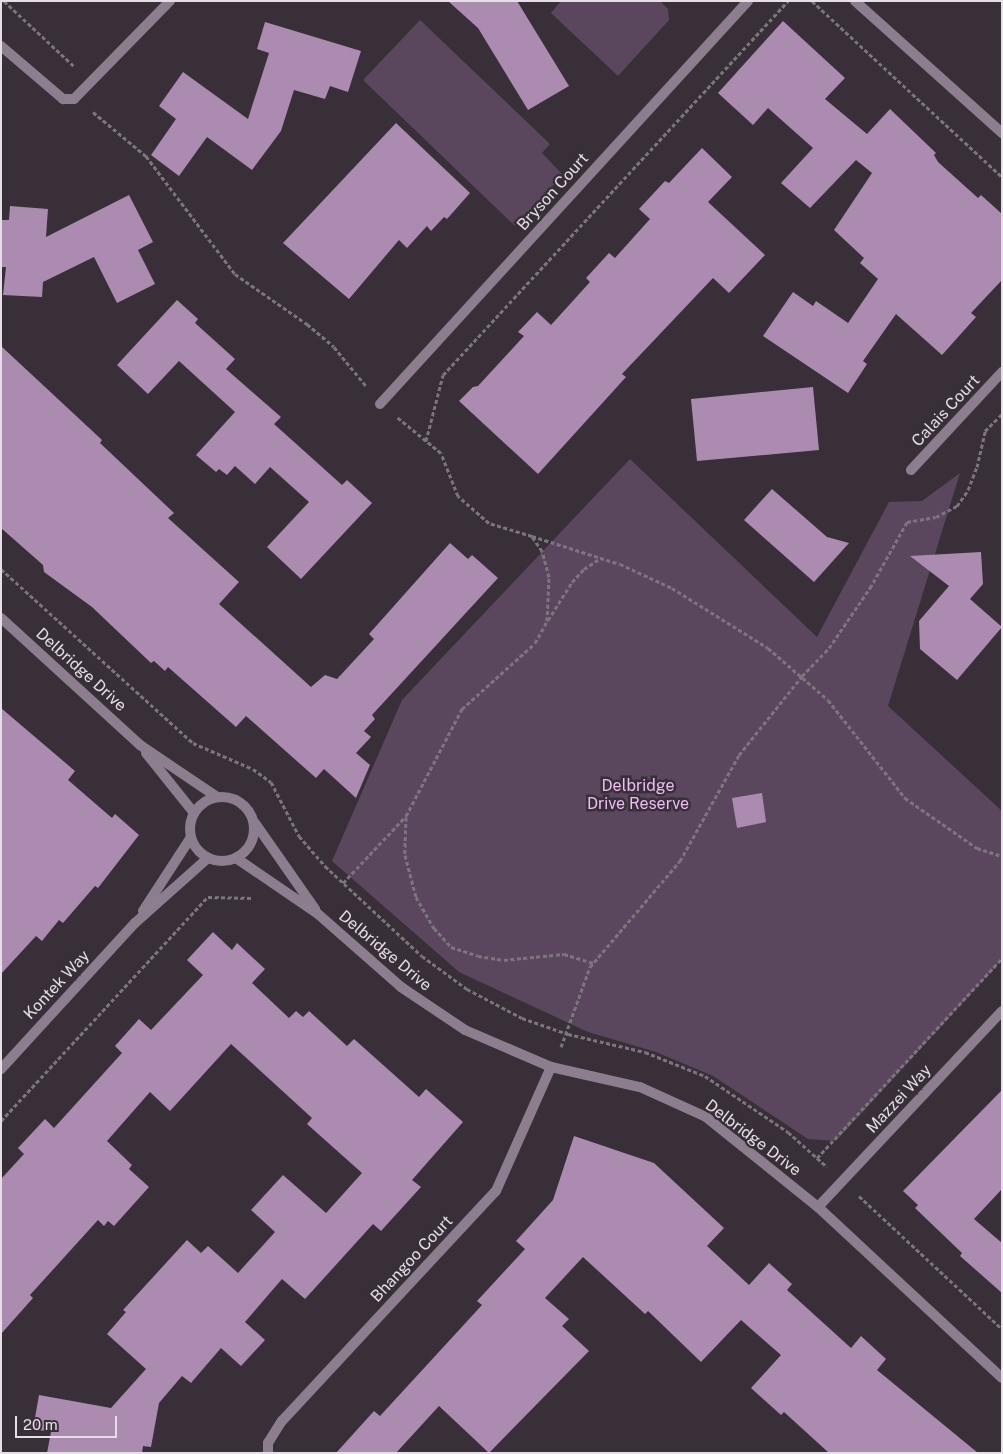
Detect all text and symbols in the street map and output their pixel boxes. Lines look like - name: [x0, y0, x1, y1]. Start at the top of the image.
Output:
- street label: Bryson Court: [513, 149, 593, 235]
- street label: Calais Court: [908, 371, 984, 451]
- street label: Delbridge Drive: [32, 624, 130, 716]
- park label: Delbridge Drive Reserve: [587, 776, 689, 814]
- street label: Delbridge Drive: [335, 907, 435, 995]
- street label: Kontek Way: [20, 946, 94, 1024]
- street label: Mazzei Way: [862, 1061, 936, 1137]
- street label: Delbridge Drive: [701, 1096, 805, 1180]
- street label: Bhangoo Court: [367, 1212, 457, 1306]
- scale bar: [18, 1406, 120, 1438]
- text: 20 m: [23, 1416, 58, 1433]

